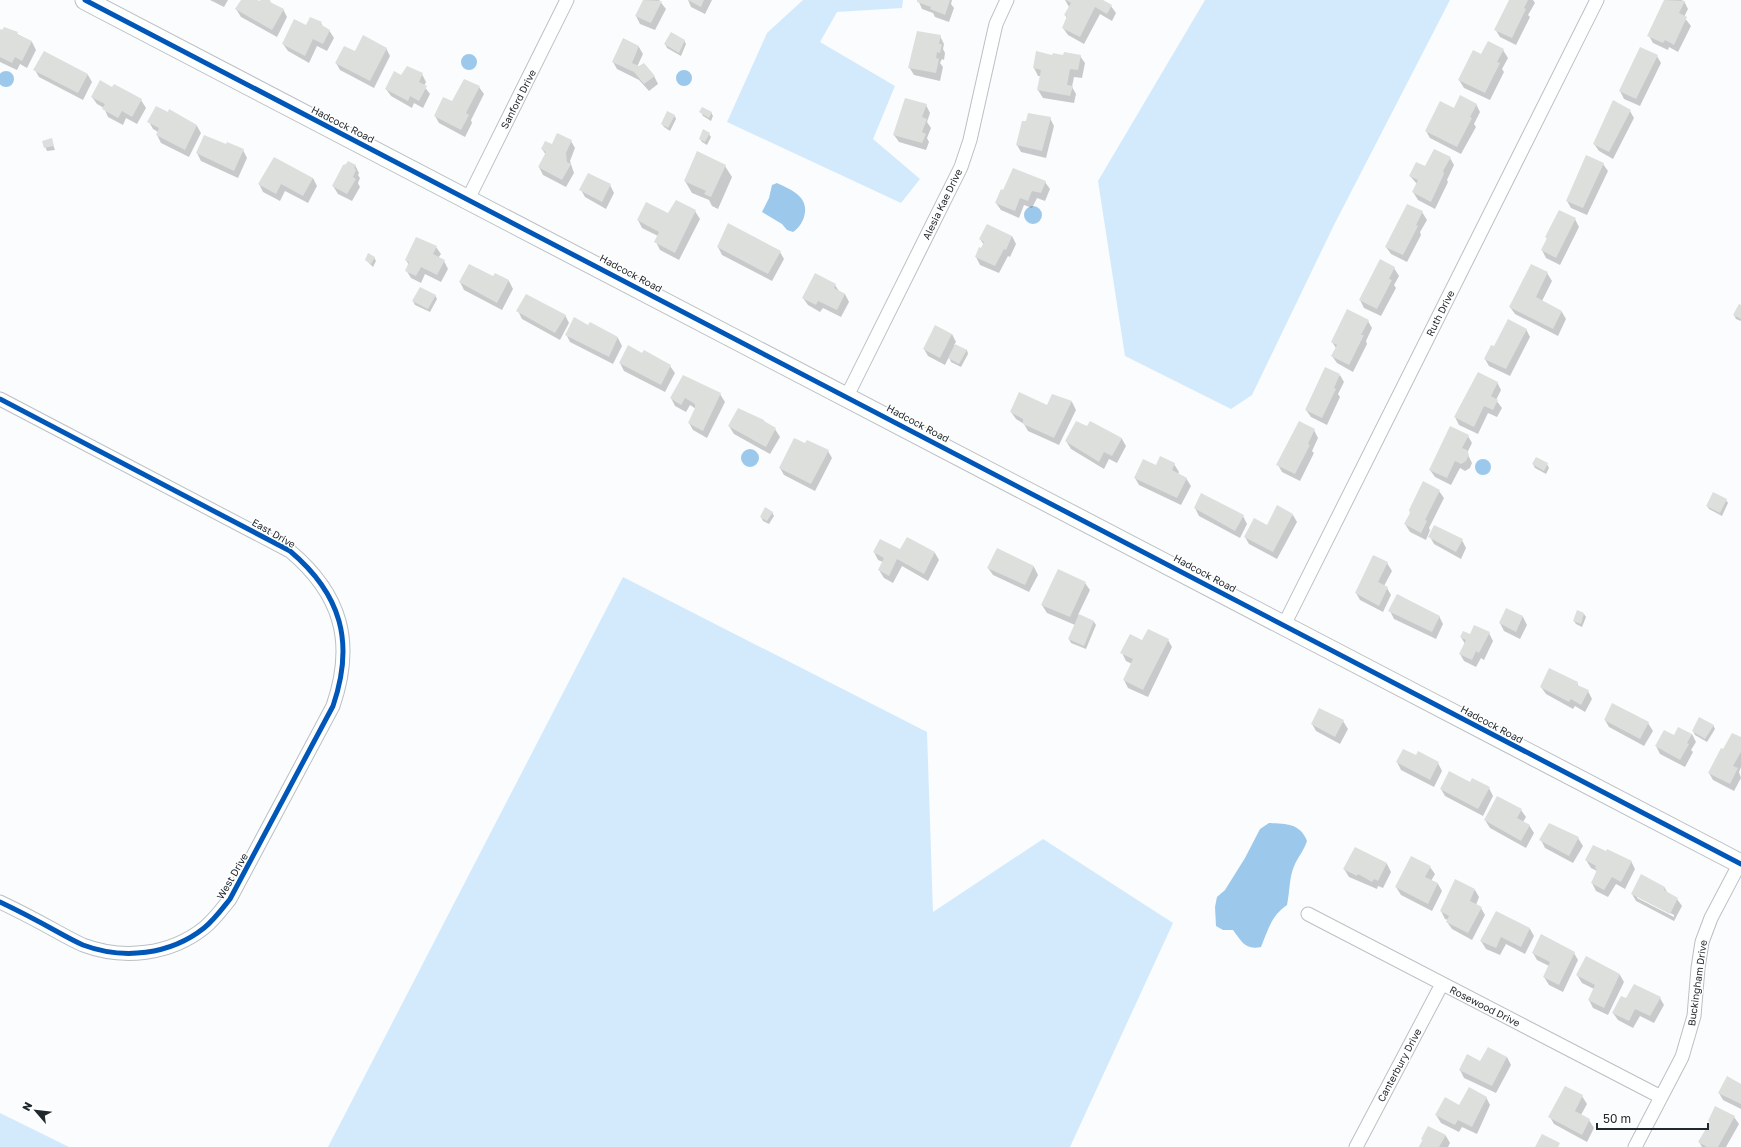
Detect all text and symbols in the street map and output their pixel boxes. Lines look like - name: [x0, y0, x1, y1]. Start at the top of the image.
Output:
- street label: Sanford Drive: [498, 67, 538, 131]
- street label: Hadcock Road: [310, 103, 376, 145]
- street label: Alesia Kae Drive: [920, 167, 964, 241]
- street label: Hadcock Road: [598, 252, 664, 294]
- street label: Ruth Drive: [1423, 288, 1457, 338]
- street label: Hadcock Road: [885, 402, 951, 444]
- street label: East Drive: [250, 516, 298, 550]
- street label: Hadcock Road: [1172, 552, 1238, 594]
- street label: Hadcock Road: [1459, 703, 1525, 745]
- street label: West Drive: [214, 850, 250, 901]
- street label: Buckingham Drive: [1685, 939, 1709, 1027]
- street label: Rosewood Drive: [1448, 983, 1522, 1029]
- street label: Canterbury Drive: [1375, 1026, 1424, 1104]
- north arrow: [16, 1091, 56, 1131]
- text: N: [19, 1099, 34, 1113]
- scale bar: [1597, 1105, 1708, 1131]
- text: 50 m: [1603, 1111, 1631, 1126]

